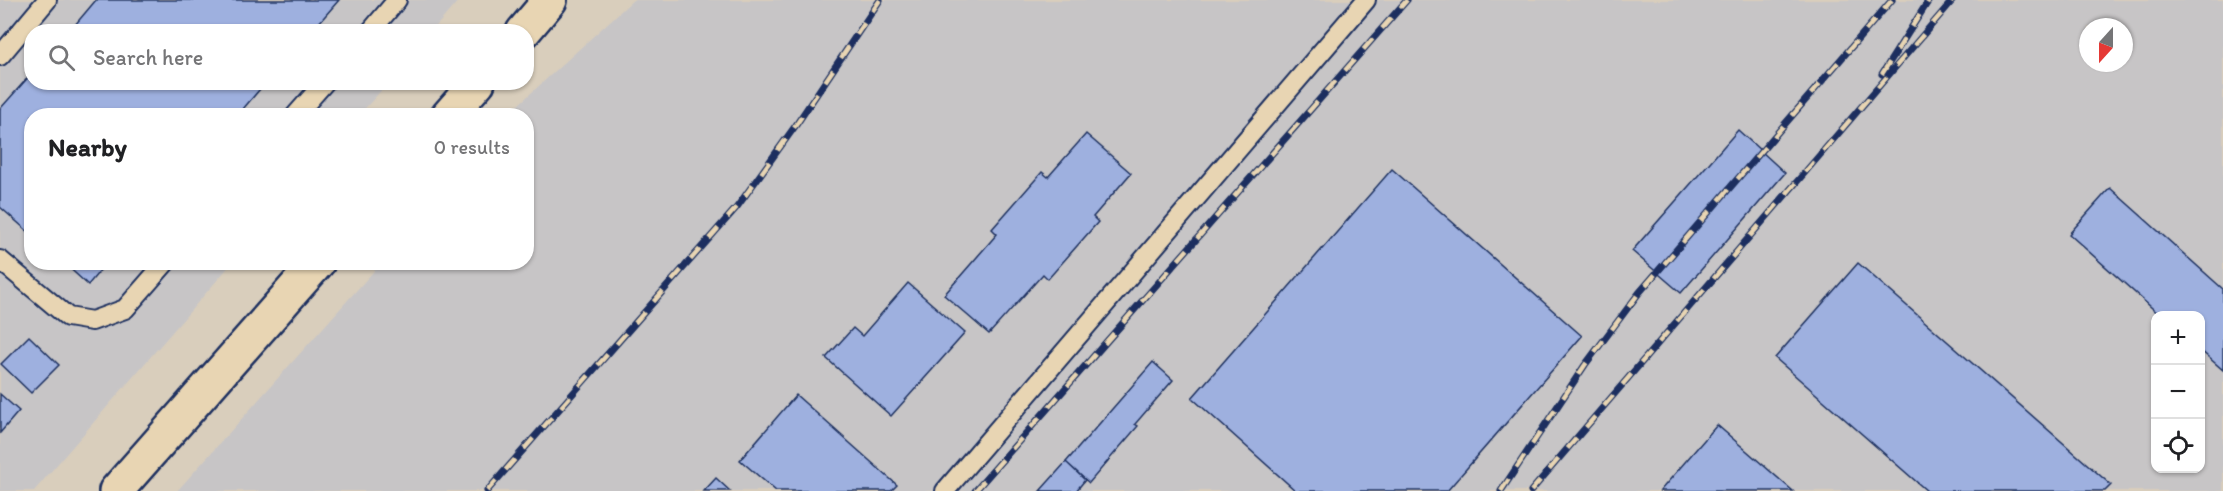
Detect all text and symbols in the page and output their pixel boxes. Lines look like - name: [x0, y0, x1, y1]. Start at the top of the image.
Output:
- north arrow: [2079, 18, 2133, 72]
- search box: [24, 24, 534, 90]
- icon: search: [45, 41, 78, 74]
- text: Search here: [93, 44, 203, 71]
- text: Nearby: [48, 131, 127, 163]
- text: 0 results: [434, 135, 510, 159]
- map controls: [2151, 311, 2205, 473]
- button: +: [2151, 311, 2205, 365]
- button: −: [2151, 365, 2205, 419]
- button: locate: [2151, 419, 2205, 473]

